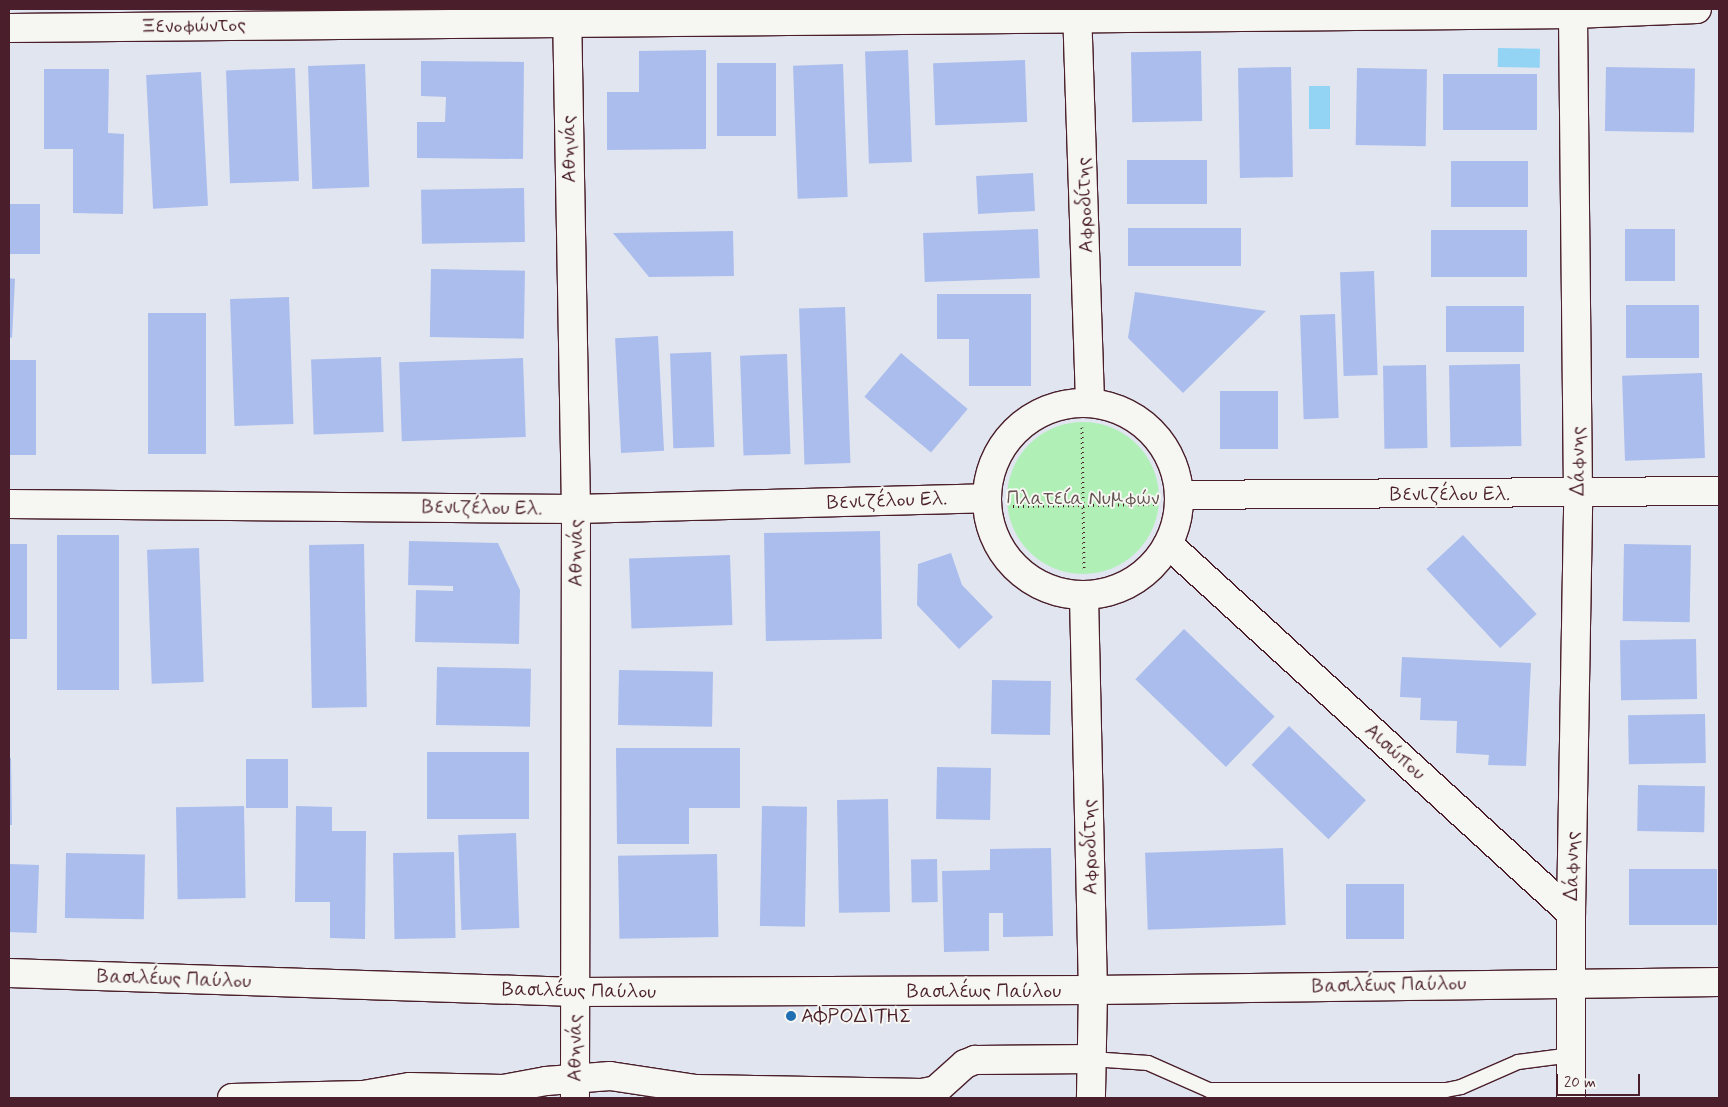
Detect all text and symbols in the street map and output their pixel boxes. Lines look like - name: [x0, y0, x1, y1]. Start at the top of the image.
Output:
- street label: Ξενοφώντος: [140, 13, 246, 39]
- street label: Αθηνάς: [556, 115, 582, 183]
- street label: Αφροδίτης: [1071, 157, 1099, 253]
- street label: Δάφνης: [1566, 426, 1590, 496]
- street label: Βενιζέλου Ελ.: [1390, 482, 1510, 506]
- park label: Πλατεία Νυμφών: [1006, 486, 1160, 510]
- street label: Βενιζέλου Ελ.: [826, 487, 948, 515]
- street label: Βενιζέλου Ελ.: [422, 495, 542, 521]
- street label: Αθηνάς: [564, 519, 588, 587]
- street label: Αισώπου: [1360, 718, 1430, 786]
- street label: Αφροδίτης: [1077, 799, 1103, 895]
- street label: Δάφνης: [1559, 831, 1585, 901]
- street label: Βασιλέως Παύλου: [96, 964, 252, 994]
- street label: Βασιλέως Παύλου: [1312, 972, 1466, 998]
- street label: Βασιλέως Παύλου: [502, 978, 656, 1004]
- street label: Βασιλέως Παύλου: [907, 979, 1061, 1003]
- place label: ΑΦΡΟΔΙΤΗΣ: [801, 1004, 911, 1028]
- marker: ΑΦΡΟΔΙΤΗΣ: [785, 1010, 797, 1022]
- street label: Αθηνάς: [563, 1014, 587, 1082]
- scale bar: [1558, 1064, 1642, 1096]
- text: 20 m: [1564, 1073, 1596, 1093]

